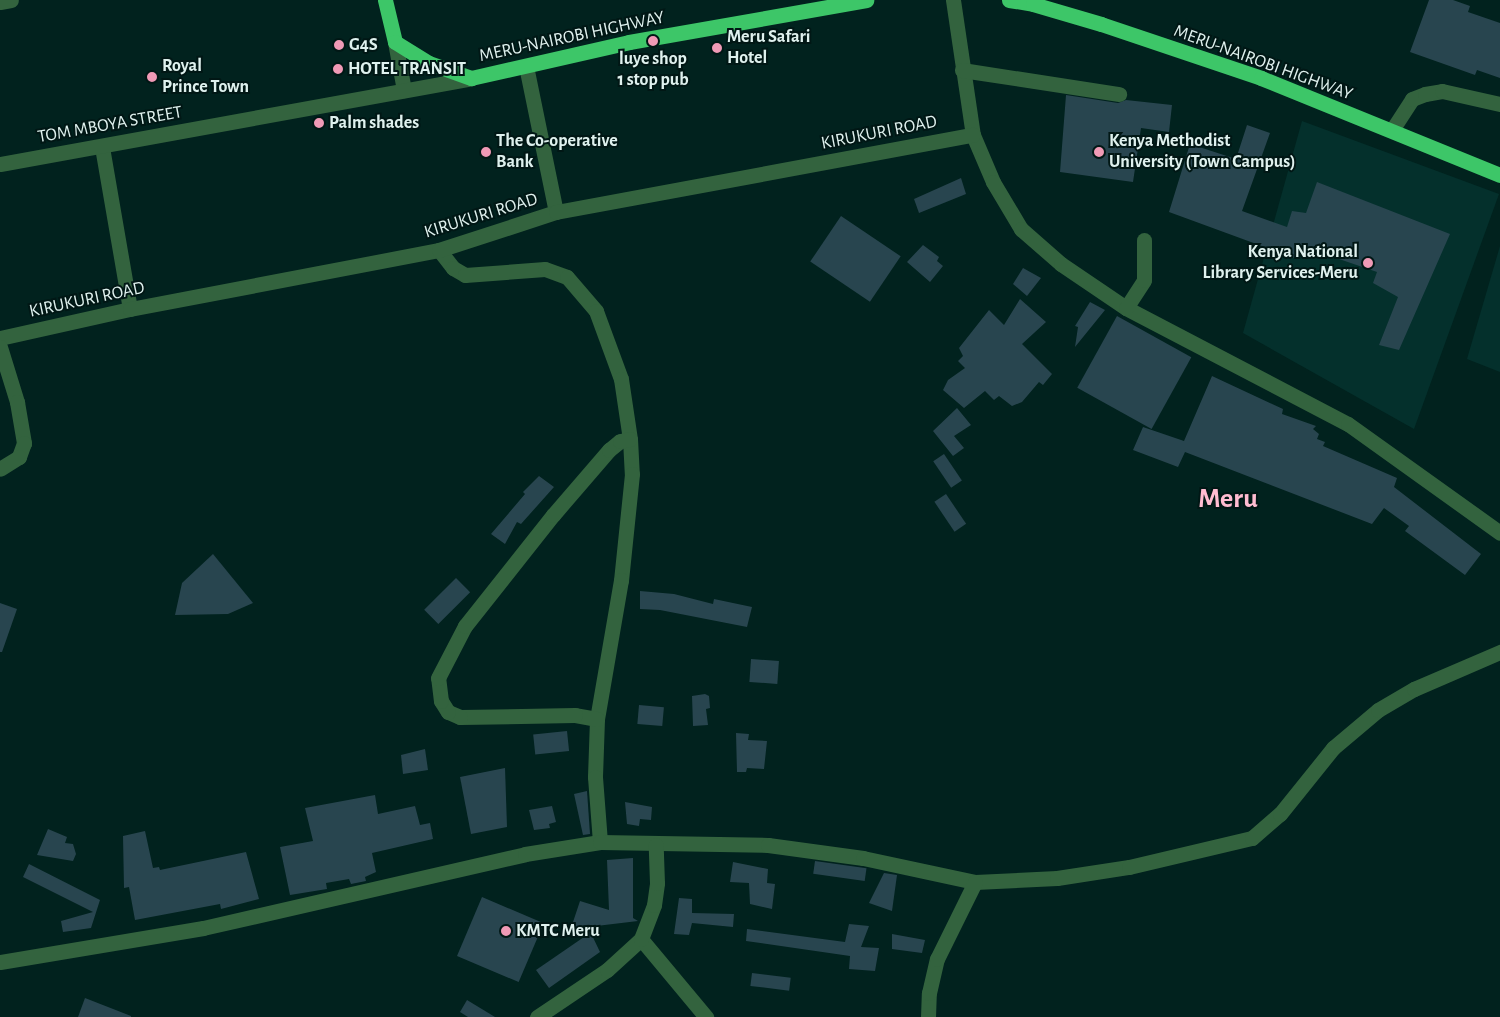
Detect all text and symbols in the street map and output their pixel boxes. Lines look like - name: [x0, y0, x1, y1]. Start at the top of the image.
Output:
- street label: MERU-NAIROBI HIGHWAY: [477, 7, 667, 67]
- street label: MERU-NAIROBI HIGHWAY: [1171, 21, 1355, 105]
- place label: Meru Safari Hotel: [727, 27, 810, 70]
- place label: G4S: [349, 34, 378, 56]
- marker: luye shop 1 stop pub: [647, 35, 659, 47]
- marker: G4S: [333, 39, 345, 51]
- marker: Meru Safari Hotel: [711, 42, 723, 54]
- place label: luye shop 1 stop pub: [617, 49, 689, 92]
- place label: Royal Prince Town: [162, 56, 249, 98]
- place label: HOTEL TRANSIT: [348, 58, 466, 80]
- marker: HOTEL TRANSIT: [332, 63, 344, 75]
- marker: Royal Prince Town: [146, 71, 158, 83]
- street label: TOM MBOYA STREET: [36, 102, 184, 148]
- street label: KIRUKURI ROAD: [819, 111, 939, 155]
- place label: Palm shades: [329, 112, 419, 134]
- marker: Palm shades: [313, 117, 325, 129]
- place label: The Co-operative Bank: [496, 131, 618, 173]
- place label: Kenya Methodist University (Town Campus): [1109, 131, 1296, 173]
- marker: The Co-operative Bank: [480, 146, 492, 158]
- marker: Kenya Methodist University (Town Campus): [1093, 146, 1105, 158]
- street label: KIRUKURI ROAD: [422, 188, 540, 244]
- place label: Kenya National Library Services-Meru: [1203, 242, 1358, 284]
- marker: Kenya National Library Services-Meru: [1362, 257, 1374, 269]
- street label: KIRUKURI ROAD: [27, 277, 147, 323]
- district label: Meru: [1198, 482, 1258, 516]
- place label: KMTC Meru: [516, 920, 600, 942]
- marker: KMTC Meru: [500, 925, 512, 937]

